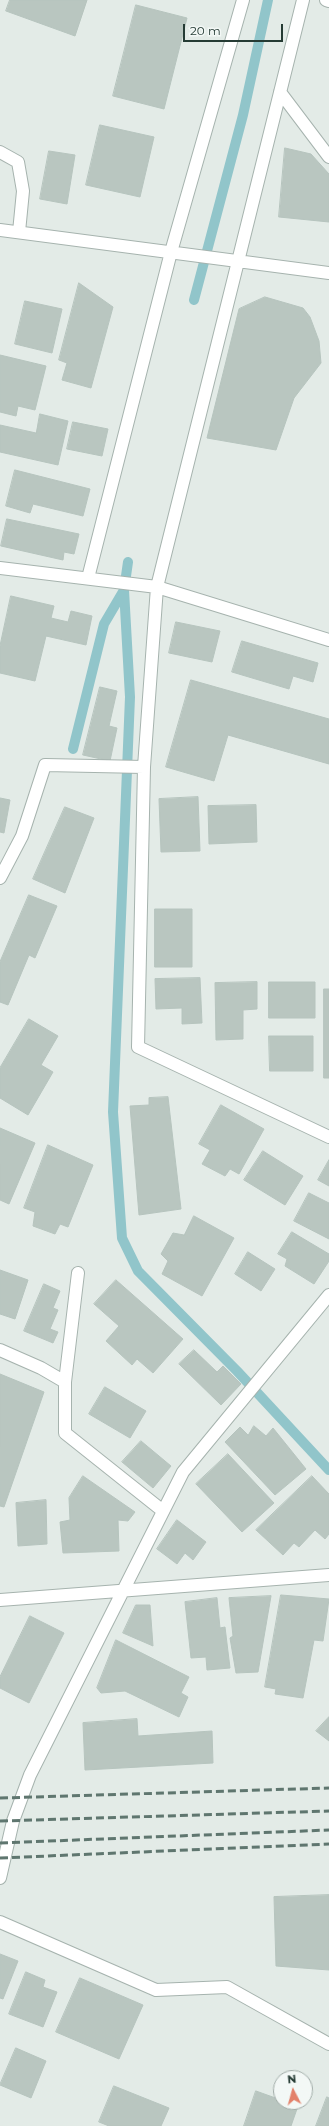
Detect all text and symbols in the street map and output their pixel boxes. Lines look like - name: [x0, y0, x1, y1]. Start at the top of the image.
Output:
- scale bar: [185, 16, 285, 42]
- text: 20 m: [190, 23, 221, 38]
- north arrow: [273, 2070, 313, 2110]
- text: N: [287, 2072, 297, 2086]

